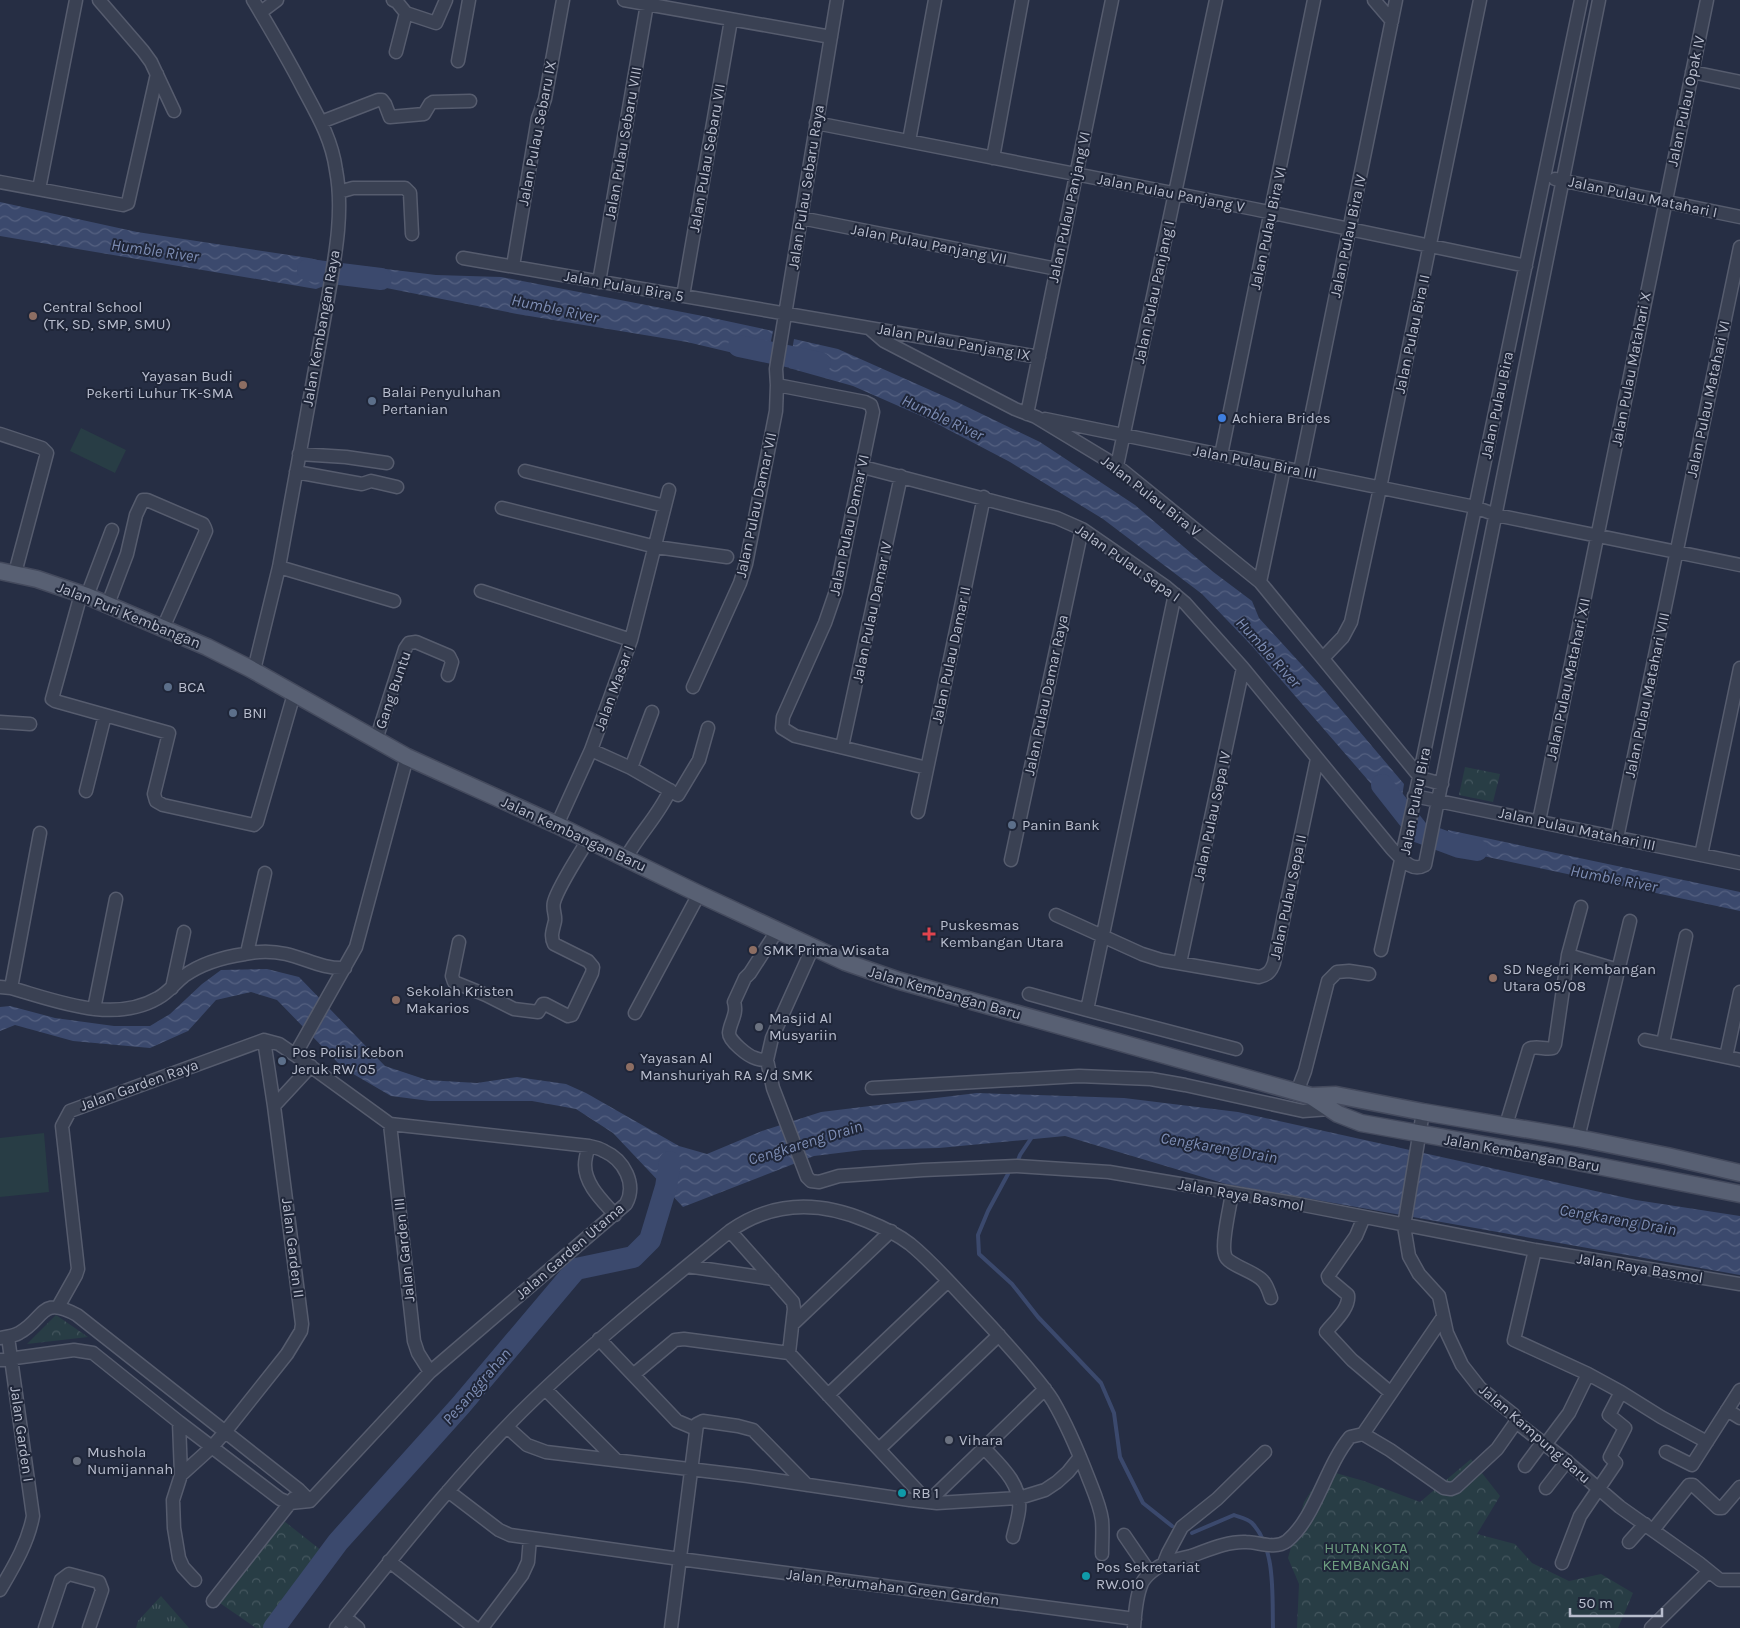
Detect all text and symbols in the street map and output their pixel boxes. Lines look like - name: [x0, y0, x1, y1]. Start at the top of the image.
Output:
- street label: Jalan Pulau Opak IV: [1663, 33, 1709, 168]
- street label: Jalan Pulau Sebaru IX: [514, 59, 560, 207]
- street label: Jalan Pulau Sebaru VIII: [601, 65, 645, 221]
- street label: Jalan Pulau Sebaru VII: [685, 82, 729, 234]
- street label: Jalan Pulau Sebaru Raya: [784, 103, 828, 271]
- street label: Jalan Pulau Panjang VI: [1044, 130, 1094, 284]
- street label: Jalan Pulau Bira VI: [1246, 165, 1290, 291]
- street label: Jalan Pulau Panjang V: [1096, 170, 1247, 216]
- street label: Jalan Pulau Bira IV: [1326, 172, 1370, 299]
- street label: Jalan Pulau Matahari I: [1567, 172, 1719, 222]
- street label: Jalan Pulau Panjang I: [1130, 219, 1178, 365]
- street label: Jalan Pulau Panjang VII: [850, 220, 1008, 268]
- water label: Humble River: [110, 235, 201, 266]
- street label: Jalan Kembangan Raya: [298, 248, 344, 408]
- street label: Jalan Pulau Bira 5: [563, 267, 685, 305]
- street label: Jalan Pulau Bira II: [1391, 273, 1433, 395]
- water label: Humble River: [510, 290, 601, 327]
- street label: Jalan Pulau Matahari X: [1607, 290, 1655, 448]
- place label: Central School (TK, SD, SMP, SMU): [43, 298, 171, 333]
- marker: Central School (TK, SD, SMP, SMU): [27, 310, 39, 322]
- street label: Jalan Pulau Matahari VI: [1683, 319, 1733, 479]
- street label: Jalan Pulau Panjang IX: [876, 320, 1032, 364]
- street label: Jalan Pulau Bira: [1477, 350, 1517, 460]
- place label: Yayasan Budi Pekerti Luhur TK-SMA: [86, 367, 233, 402]
- marker: Yayasan Budi Pekerti Luhur TK-SMA: [237, 379, 249, 391]
- place label: Balai Penyuluhan Pertanian: [382, 383, 501, 418]
- water label: Humble River: [899, 390, 987, 445]
- marker: Balai Penyuluhan Pertanian: [366, 395, 378, 407]
- place label: Achiera Brides: [1232, 409, 1331, 427]
- marker: Achiera Brides: [1216, 412, 1228, 424]
- street label: Jalan Pulau Damar VII: [732, 431, 780, 579]
- street label: Jalan Pulau Bira III: [1192, 441, 1318, 483]
- street label: Jalan Pulau Bira V: [1098, 452, 1205, 541]
- street label: Jalan Pulau Damar VI: [825, 453, 873, 597]
- street label: Jalan Pulau Sepa I: [1072, 520, 1184, 606]
- street label: Jalan Pulau Damar IV: [848, 539, 896, 684]
- street label: Jalan Puri Kembangan: [55, 578, 203, 652]
- street label: Jalan Pulau Damar II: [928, 585, 974, 725]
- street label: Jalan Pulau Matahari XII: [1542, 596, 1594, 762]
- street label: Jalan Pulau Matahari VIII: [1621, 611, 1673, 779]
- street label: Jalan Pulau Damar Raya: [1020, 613, 1072, 777]
- water label: Humble River: [1232, 613, 1306, 692]
- street label: Jalan Masar I: [590, 643, 638, 733]
- street label: Gang Buntu: [371, 649, 415, 731]
- place label: BCA: [178, 678, 206, 696]
- marker: BCA: [162, 681, 174, 693]
- place label: BNI: [243, 704, 267, 722]
- marker: BNI: [227, 707, 239, 719]
- street label: Jalan Pulau Bira: [1396, 746, 1434, 856]
- street label: Jalan Pulau Sepa IV: [1189, 749, 1235, 882]
- street label: Jalan Kembangan Baru: [499, 792, 649, 876]
- street label: Jalan Pulau Matahari III: [1497, 804, 1657, 854]
- place label: Panin Bank: [1022, 816, 1100, 834]
- marker: Panin Bank: [1006, 819, 1018, 831]
- street label: Jalan Pulau Sepa II: [1266, 833, 1310, 961]
- water label: Humble River: [1569, 861, 1660, 896]
- place label: Puskesmas Kembangan Utara: [940, 916, 1064, 951]
- marker: Puskesmas Kembangan Utara: [922, 927, 936, 941]
- place label: SMK Prima Wisata: [763, 941, 889, 959]
- marker: SMK Prima Wisata: [747, 944, 759, 956]
- place label: SD Negeri Kembangan Utara 05/08: [1503, 960, 1656, 995]
- street label: Jalan Kembangan Baru: [867, 963, 1023, 1023]
- marker: SD Negeri Kembangan Utara 05/08: [1487, 972, 1499, 984]
- place label: Sekolah Kristen Makarios: [406, 982, 514, 1017]
- marker: Sekolah Kristen Makarios: [390, 994, 402, 1006]
- place label: Masjid Al Musyariin: [769, 1009, 837, 1044]
- marker: Masjid Al Musyariin: [753, 1021, 765, 1033]
- place label: Pos Polisi Kebon Jeruk RW 05: [292, 1043, 404, 1078]
- place label: Yayasan Al Manshuriyah RA s/d SMK: [640, 1049, 813, 1084]
- street label: Jalan Garden Raya: [77, 1055, 201, 1115]
- marker: Pos Polisi Kebon Jeruk RW 05: [276, 1055, 288, 1067]
- marker: Yayasan Al Manshuriyah RA s/d SMK: [624, 1061, 636, 1073]
- water label: Cengkareng Drain: [746, 1116, 865, 1169]
- water label: Cengkareng Drain: [1159, 1128, 1279, 1167]
- street label: Jalan Kembangan Baru: [1443, 1130, 1601, 1176]
- street label: Jalan Raya Basmol: [1177, 1175, 1305, 1215]
- street label: Jalan Garden II: [278, 1197, 308, 1299]
- street label: Jalan Garden III: [390, 1197, 418, 1303]
- street label: Jalan Garden Utama: [512, 1199, 628, 1303]
- water label: Cengkareng Drain: [1558, 1200, 1678, 1239]
- street label: Jalan Raya Basmol: [1576, 1249, 1704, 1287]
- water label: Pesanggrahan: [438, 1344, 515, 1428]
- street label: Jalan Kampung Baru: [1476, 1381, 1594, 1487]
- street label: Jalan Garden I: [6, 1385, 38, 1483]
- place label: Vihara: [959, 1431, 1003, 1449]
- marker: Vihara: [943, 1434, 955, 1446]
- place label: Mushola Numijannah: [87, 1443, 173, 1478]
- marker: Mushola Numijannah: [71, 1455, 83, 1467]
- place label: RB 1: [912, 1484, 939, 1502]
- marker: RB 1: [896, 1487, 908, 1499]
- park label: HUTAN KOTA KEMBANGAN: [1323, 1539, 1409, 1574]
- place label: Pos Sekretariat RW.010: [1096, 1558, 1200, 1593]
- street label: Jalan Perumahan Green Garden: [786, 1565, 1000, 1609]
- marker: Pos Sekretariat RW.010: [1080, 1570, 1092, 1582]
- scale bar: [1570, 1586, 1662, 1618]
- text: 50 m: [1578, 1594, 1613, 1612]

